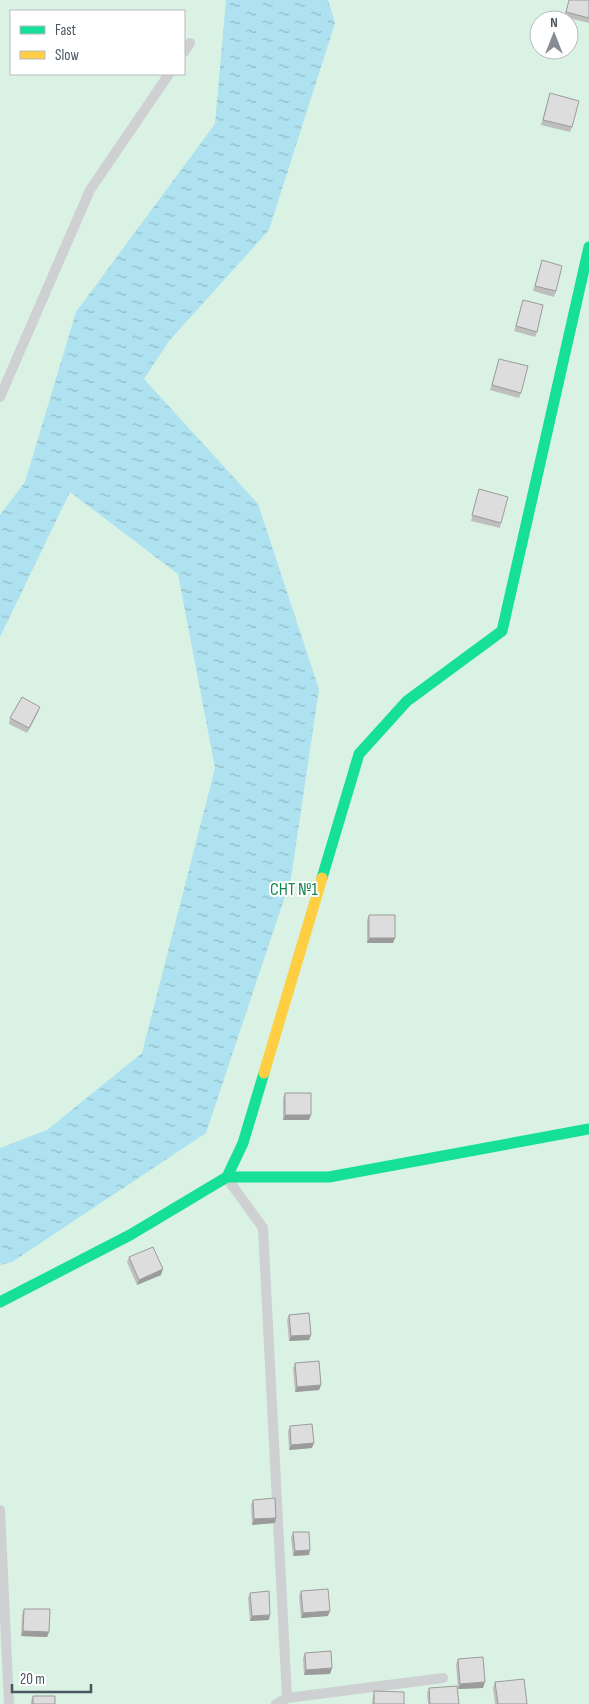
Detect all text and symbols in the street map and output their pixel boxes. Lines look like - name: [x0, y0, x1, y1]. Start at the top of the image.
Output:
- legend: [10, 10, 185, 75]
- north arrow: [529, 10, 579, 60]
- text: N: [550, 14, 558, 31]
- text: Fast: [55, 21, 77, 40]
- text: Slow: [55, 46, 79, 65]
- park label: СНТ №1: [270, 879, 319, 900]
- scale bar: [12, 1662, 91, 1694]
- text: 20 m: [20, 1670, 45, 1689]

